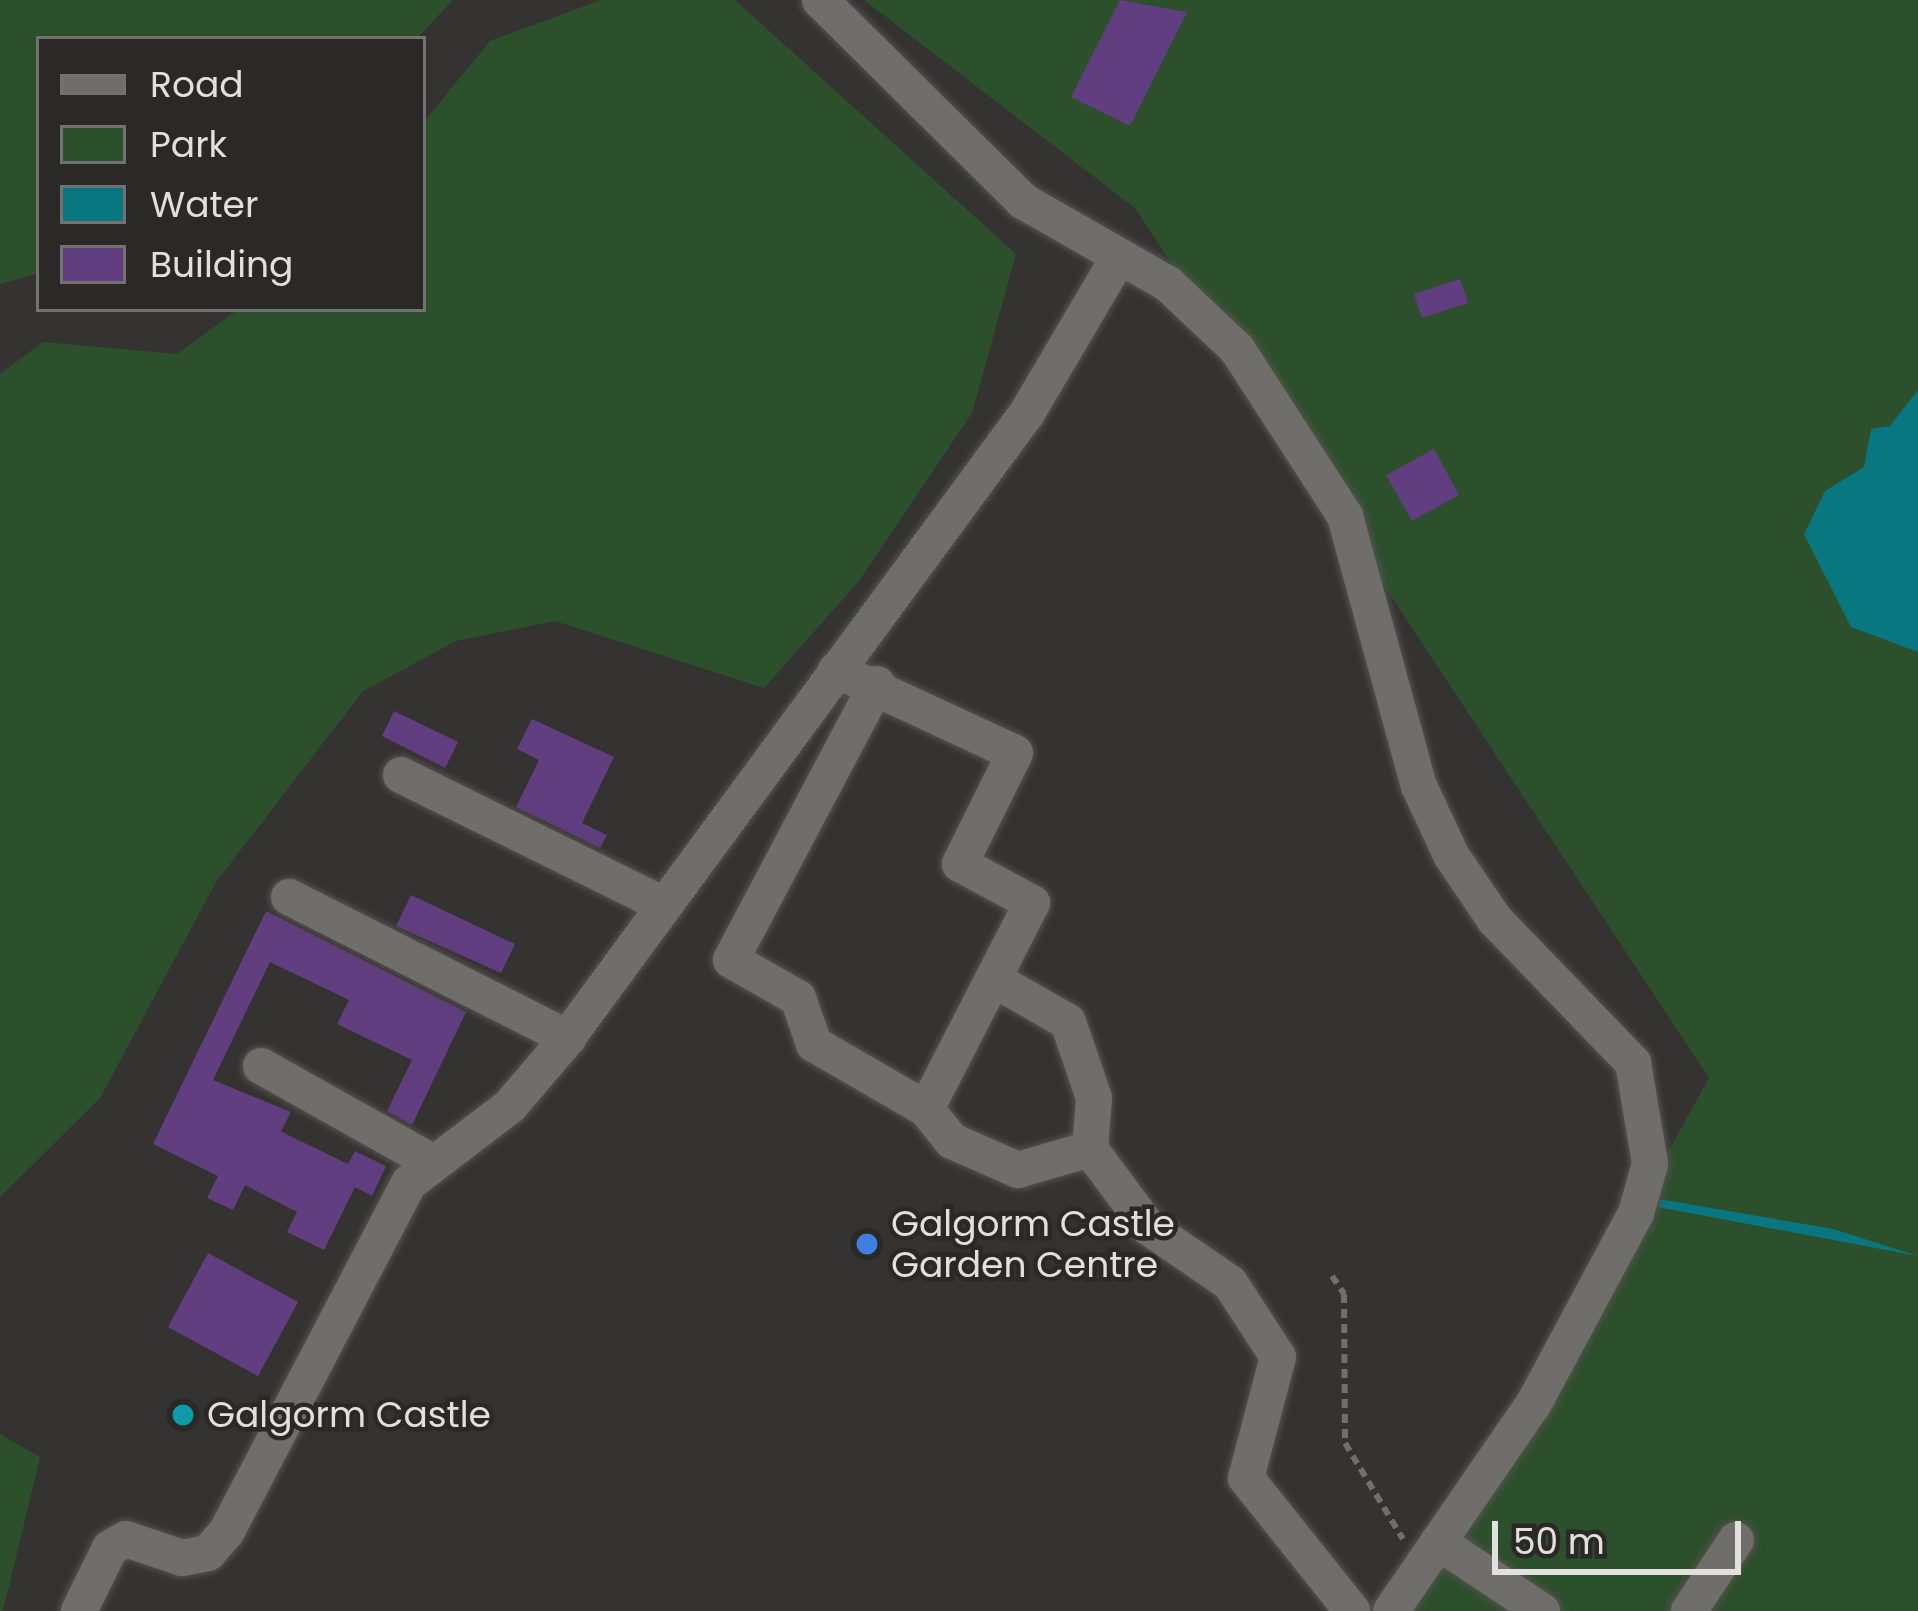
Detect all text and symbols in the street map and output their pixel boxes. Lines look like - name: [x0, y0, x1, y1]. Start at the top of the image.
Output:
- legend: [36, 36, 426, 312]
- text: Road: [150, 59, 244, 110]
- text: Park: [150, 119, 227, 170]
- text: Water: [150, 179, 258, 230]
- text: Building: [150, 239, 293, 290]
- place label: Galgorm Castle Garden Centre: [891, 1201, 1175, 1286]
- marker: Galgorm Castle Garden Centre: [854, 1231, 880, 1257]
- place label: Galgorm Castle: [207, 1393, 491, 1437]
- marker: Galgorm Castle: [170, 1402, 196, 1428]
- scale bar: [1498, 1497, 1747, 1571]
- text: 50 m: [1513, 1516, 1605, 1567]

